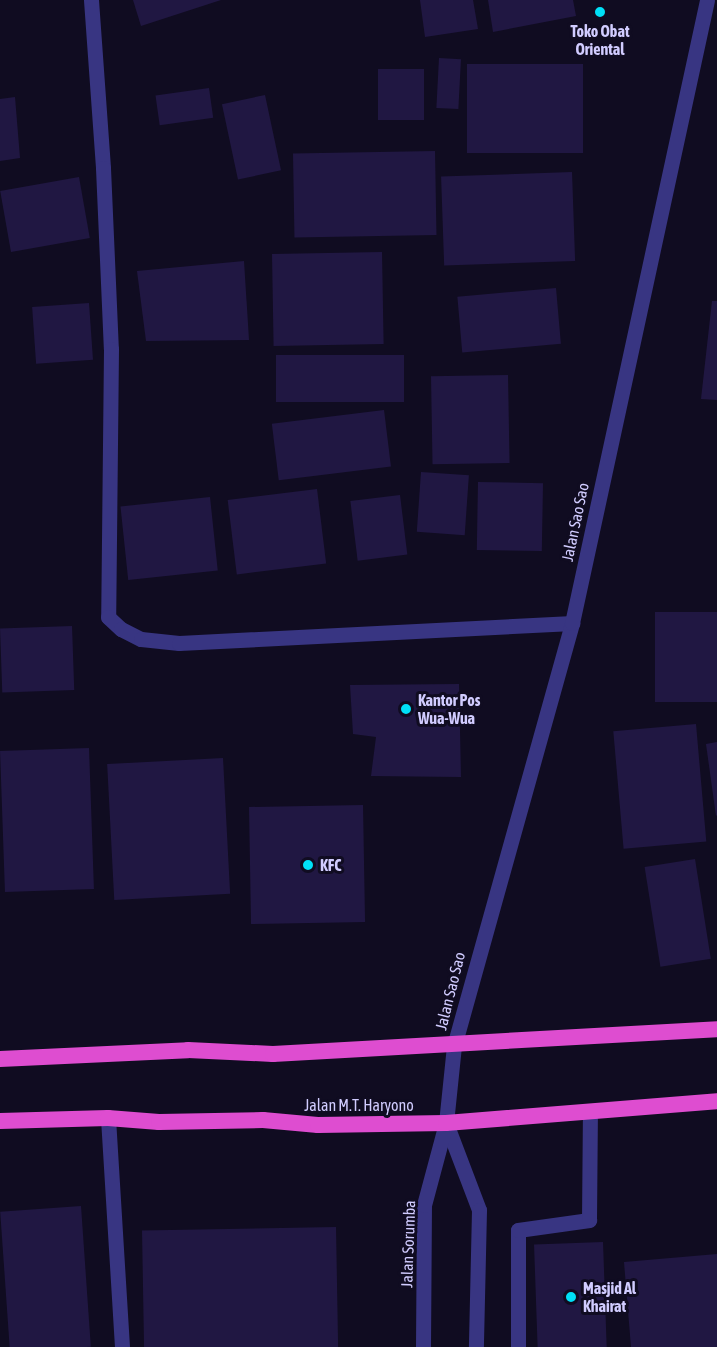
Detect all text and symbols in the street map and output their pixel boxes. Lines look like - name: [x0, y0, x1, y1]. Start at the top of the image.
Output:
- marker: Toko Obat Oriental: [593, 5, 607, 19]
- place label: Toko Obat Oriental: [571, 21, 629, 59]
- street label: Jalan Sao Sao: [557, 481, 593, 563]
- place label: Kantor Pos Wua-Wua: [418, 690, 480, 728]
- marker: Kantor Pos Wua-Wua: [399, 702, 413, 716]
- place label: KFC: [320, 855, 341, 875]
- marker: KFC: [301, 858, 315, 872]
- street label: Jalan Sao Sao: [431, 950, 469, 1032]
- street label: Jalan M.T. Haryono: [304, 1095, 414, 1115]
- street label: Jalan Sorumba: [397, 1200, 419, 1288]
- place label: Masjid Al Khairat: [583, 1278, 636, 1316]
- marker: Masjid Al Khairat: [564, 1290, 578, 1304]

